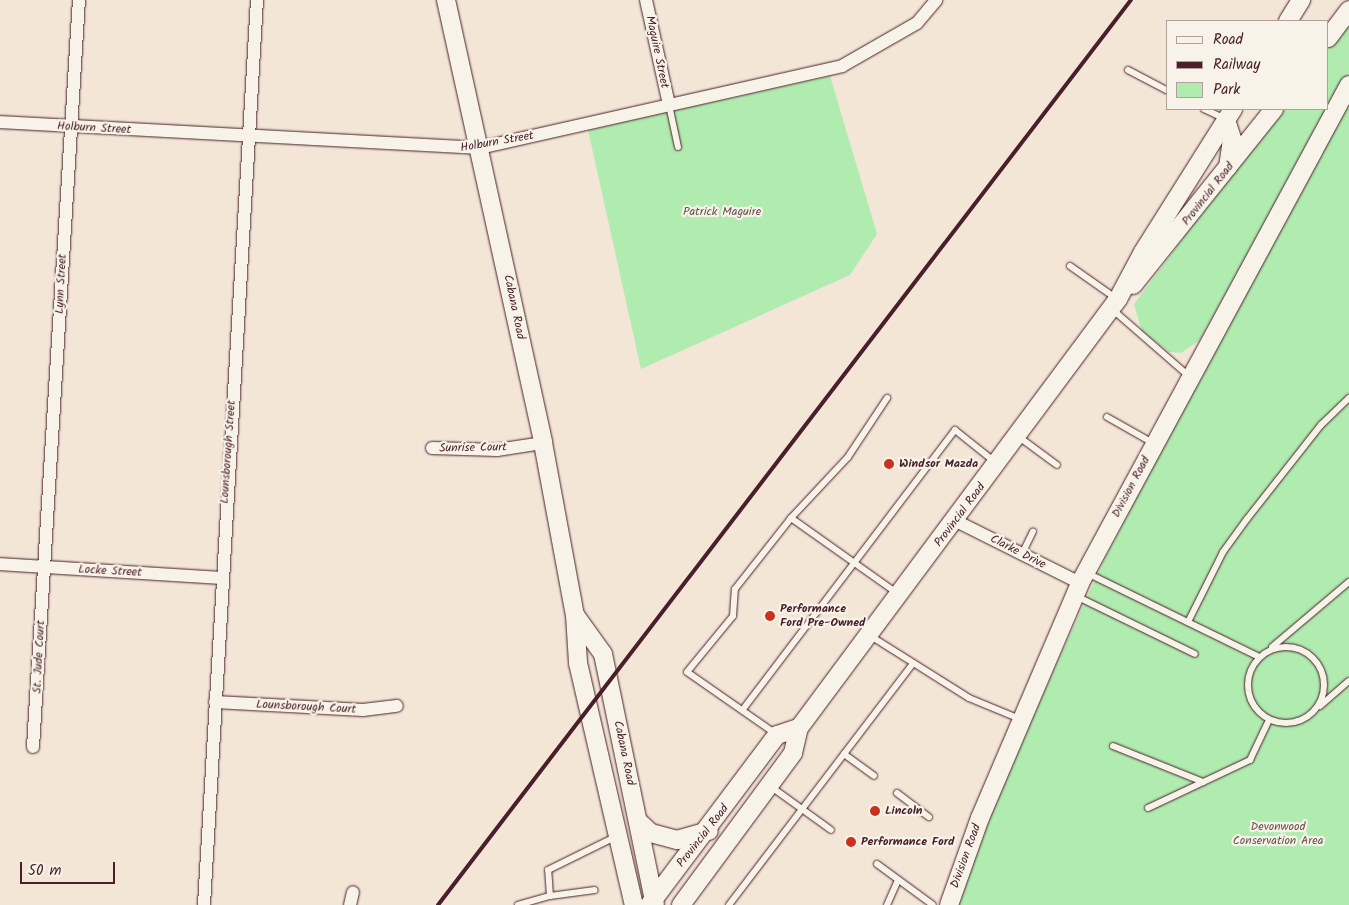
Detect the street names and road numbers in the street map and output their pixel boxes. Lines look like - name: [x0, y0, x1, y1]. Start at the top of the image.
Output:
- street label: Maguire Street: [642, 14, 672, 90]
- street label: Holburn Street: [57, 119, 131, 137]
- street label: Holburn Street: [459, 128, 535, 156]
- street label: Provincial Road: [1179, 160, 1237, 228]
- street label: Lynn Street: [52, 254, 70, 314]
- street label: Cabana Road: [500, 273, 528, 341]
- street label: Lounsborough Street: [217, 400, 239, 504]
- street label: Sunrise Court: [439, 440, 507, 456]
- street label: Division Road: [1109, 454, 1153, 520]
- street label: Provincial Road: [931, 480, 989, 550]
- street label: Clarke Drive: [988, 532, 1048, 572]
- street label: Locke Street: [78, 562, 142, 580]
- street label: St. Jude Court: [30, 620, 48, 694]
- street label: Lounsborough Court: [256, 697, 356, 717]
- street label: Cabana Road: [610, 719, 638, 787]
- street label: Provincial Road: [674, 802, 732, 870]
- street label: Division Road: [948, 822, 984, 890]

